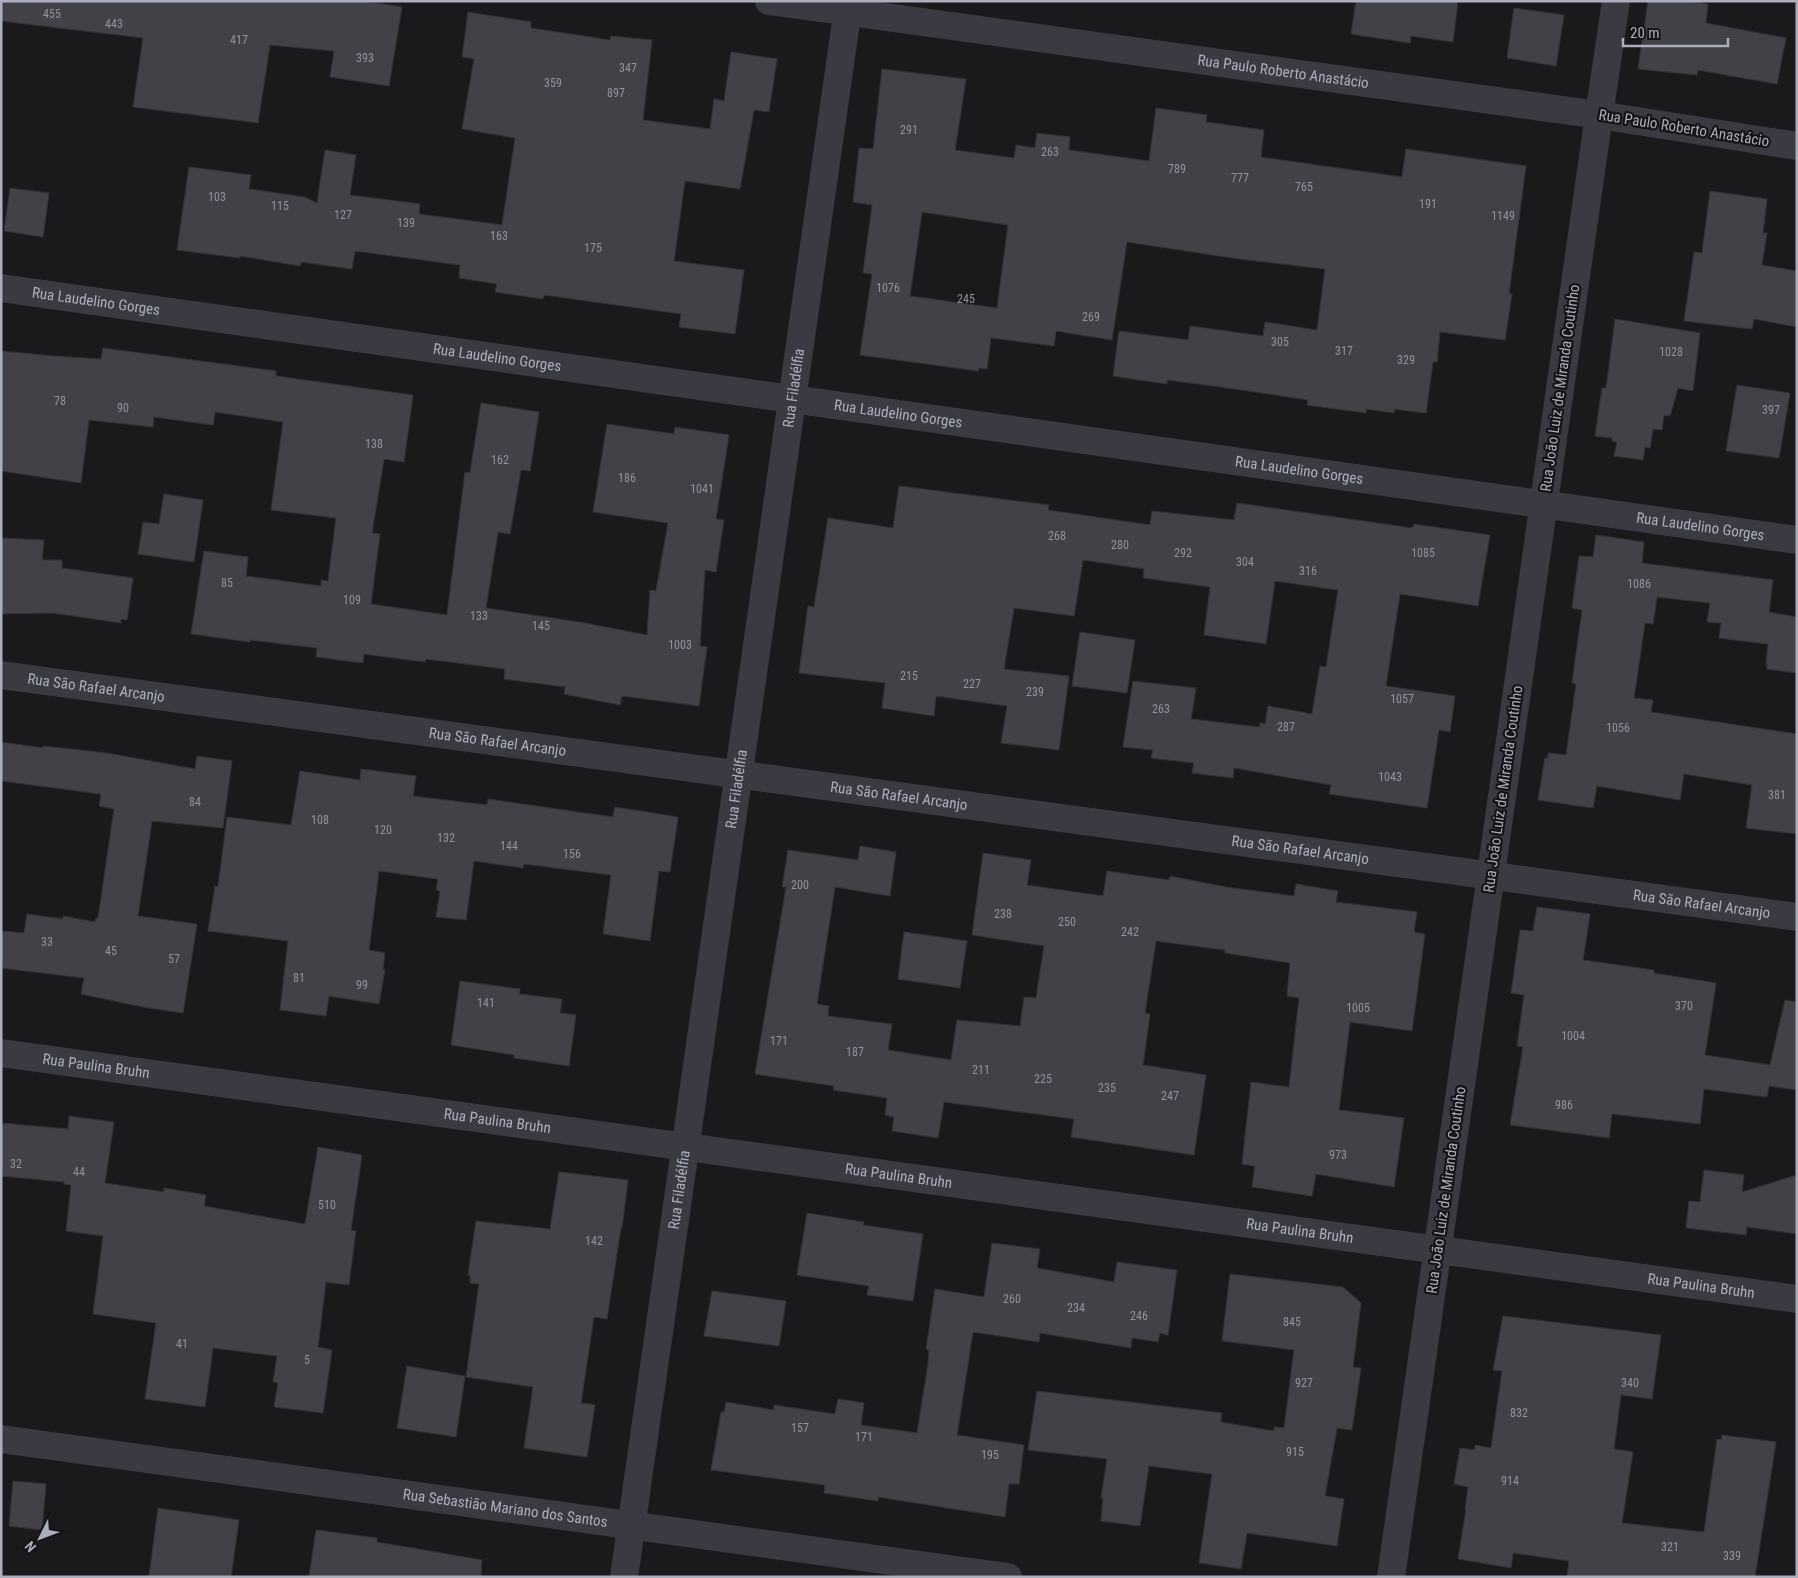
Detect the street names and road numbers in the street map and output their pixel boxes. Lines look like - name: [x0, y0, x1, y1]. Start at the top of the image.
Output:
- street label: Rua Paulo Roberto Anastácio: [1196, 51, 1370, 92]
- street label: Rua Paulo Roberto Anastácio: [1597, 106, 1771, 150]
- street label: Rua Laudelino Gorges: [31, 283, 161, 319]
- street label: Rua João Luiz de Miranda Coutinho: [1537, 283, 1583, 493]
- street label: Rua Laudelino Gorges: [432, 340, 563, 376]
- street label: Rua Filadélfia: [779, 347, 808, 429]
- street label: Rua Laudelino Gorges: [833, 396, 964, 432]
- street label: Rua Laudelino Gorges: [1234, 452, 1365, 488]
- street label: Rua Laudelino Gorges: [1635, 509, 1766, 544]
- street label: Rua São Rafael Arcanjo: [26, 670, 166, 706]
- street label: Rua João Luiz de Miranda Coutinho: [1480, 684, 1526, 894]
- street label: Rua São Rafael Arcanjo: [428, 724, 567, 760]
- street label: Rua Filadélfia: [722, 748, 751, 830]
- street label: Rua São Rafael Arcanjo: [829, 778, 969, 814]
- street label: Rua São Rafael Arcanjo: [1231, 832, 1370, 868]
- street label: Rua São Rafael Arcanjo: [1632, 886, 1771, 922]
- street label: Rua Paulina Bruhn: [41, 1050, 151, 1082]
- street label: Rua João Luiz de Miranda Coutinho: [1423, 1085, 1469, 1295]
- street label: Rua Paulina Bruhn: [443, 1105, 552, 1137]
- street label: Rua Filadélfia: [665, 1149, 694, 1231]
- street label: Rua Paulina Bruhn: [844, 1160, 953, 1192]
- street label: Rua Paulina Bruhn: [1245, 1215, 1355, 1247]
- street label: Rua Paulina Bruhn: [1646, 1270, 1756, 1302]
- street label: Rua Sebastião Mariano dos Santos: [402, 1485, 609, 1531]

